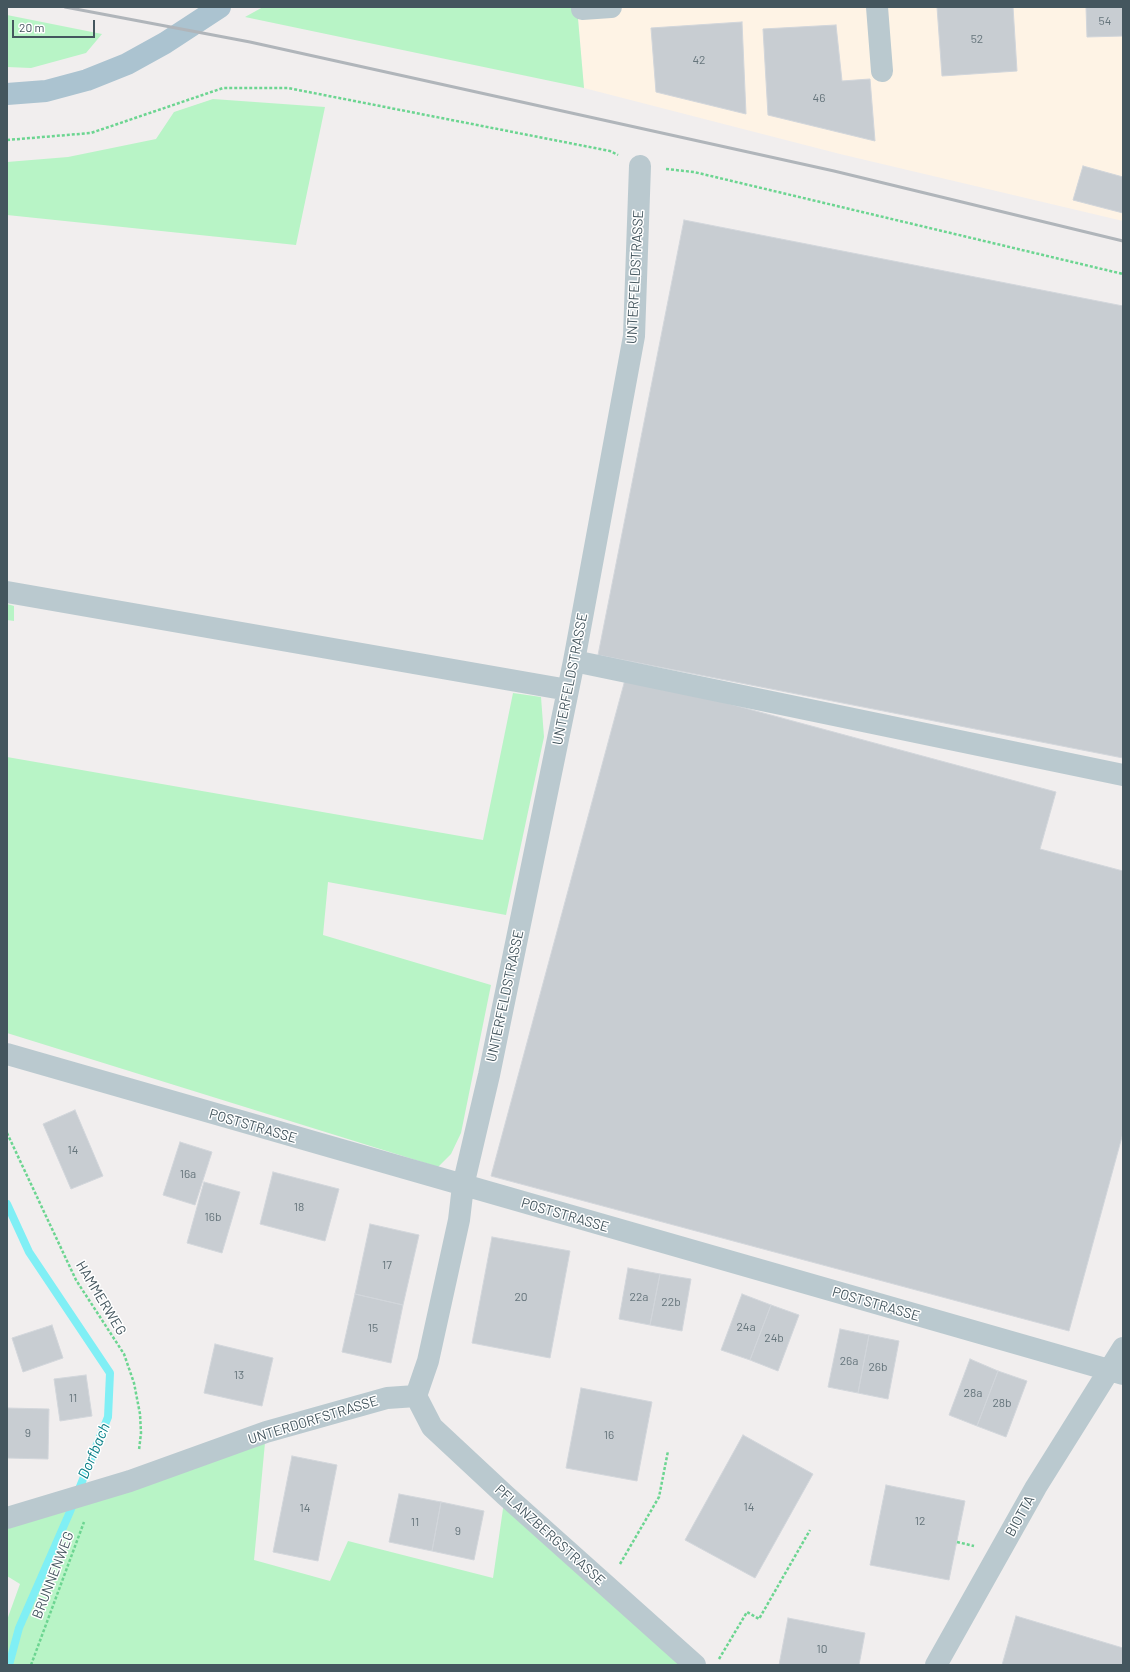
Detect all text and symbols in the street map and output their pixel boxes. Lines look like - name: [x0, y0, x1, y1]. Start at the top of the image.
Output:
- scale bar: [14, 12, 97, 38]
- house number: 54: [1099, 14, 1111, 28]
- text: 20 m: [19, 20, 45, 34]
- house number: 52: [971, 32, 983, 46]
- house number: 42: [692, 53, 706, 67]
- house number: 46: [813, 91, 825, 105]
- street label: UNTERFELDSTRASSE: [623, 209, 647, 345]
- street label: UNTERFELDSTRASSE: [549, 611, 591, 747]
- street label: UNTERFELDSTRASSE: [483, 929, 527, 1063]
- street label: POSTSTRASSE: [207, 1105, 299, 1147]
- house number: 14: [68, 1143, 78, 1157]
- house number: 16a: [180, 1167, 196, 1181]
- street label: POSTSTRASSE: [519, 1194, 611, 1236]
- house number: 18: [294, 1200, 304, 1214]
- house number: 16b: [205, 1210, 221, 1224]
- street label: HAMMERWEG: [72, 1258, 130, 1338]
- house number: 17: [382, 1258, 392, 1272]
- street label: POSTSTRASSE: [830, 1283, 922, 1325]
- house number: 20: [514, 1290, 528, 1304]
- house number: 22a: [630, 1290, 648, 1304]
- house number: 22b: [661, 1295, 681, 1309]
- house number: 24a: [736, 1320, 756, 1334]
- house number: 15: [368, 1321, 378, 1335]
- house number: 24b: [764, 1331, 784, 1345]
- house number: 26a: [840, 1354, 858, 1368]
- house number: 26b: [868, 1360, 888, 1374]
- house number: 13: [234, 1368, 244, 1382]
- house number: 28a: [964, 1386, 982, 1400]
- house number: 11: [69, 1391, 77, 1405]
- street label: UNTERDORFSTRASSE: [246, 1392, 380, 1448]
- house number: 28b: [992, 1396, 1012, 1410]
- water label: Dorfbach: [74, 1420, 114, 1482]
- house number: 9: [25, 1426, 31, 1440]
- house number: 16: [604, 1428, 614, 1442]
- street label: PFLANZBERGSTRASSE: [491, 1481, 609, 1589]
- street label: BIOTTA: [1002, 1492, 1038, 1540]
- house number: 14: [744, 1500, 754, 1514]
- house number: 14: [300, 1501, 310, 1515]
- house number: 12: [915, 1514, 925, 1528]
- house number: 11: [411, 1515, 419, 1529]
- house number: 9: [455, 1524, 461, 1538]
- street label: BRUNNENWEG: [29, 1529, 77, 1621]
- house number: 10: [817, 1642, 827, 1656]

